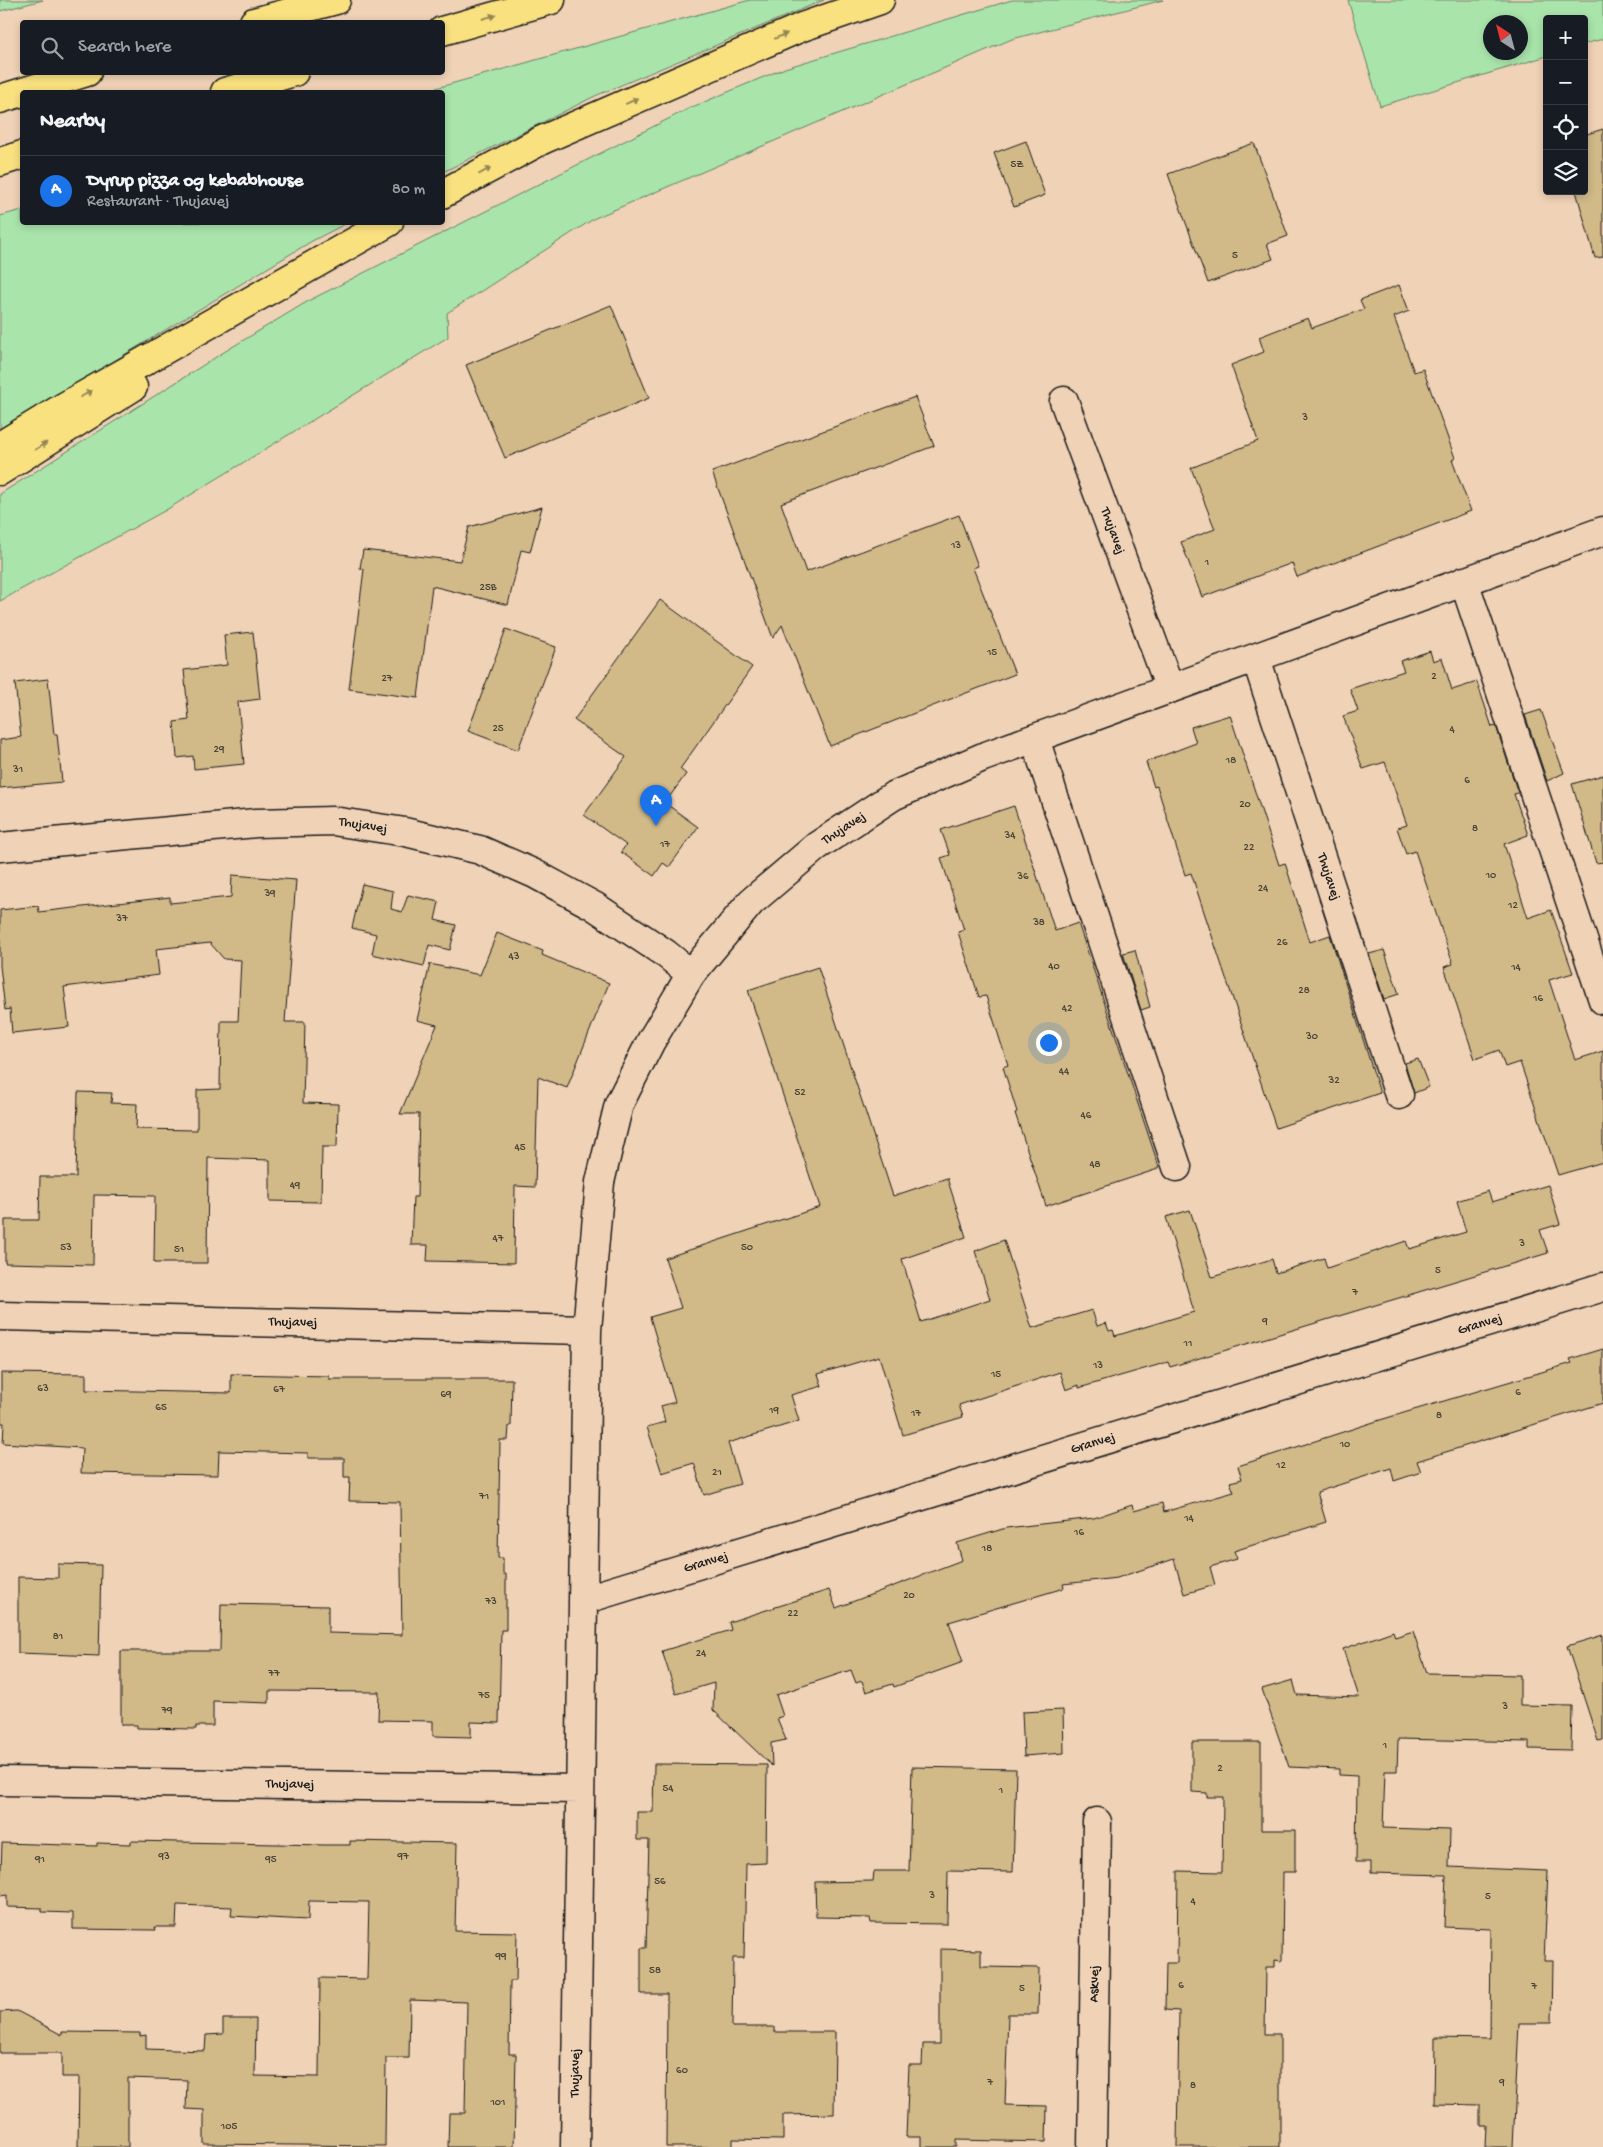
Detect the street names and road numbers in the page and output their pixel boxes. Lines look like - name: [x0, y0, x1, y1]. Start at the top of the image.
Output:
- street label: Thujavej: [1095, 504, 1128, 557]
- street label: Thujavej: [818, 809, 869, 850]
- street label: Thujavej: [337, 814, 388, 838]
- street label: Thujavej: [1312, 850, 1344, 903]
- street label: Granvej: [1456, 1310, 1504, 1340]
- street label: Thujavej: [267, 1314, 318, 1332]
- street label: Granvej: [1069, 1429, 1117, 1459]
- street label: Granvej: [682, 1548, 730, 1578]
- street label: Thujavej: [264, 1776, 315, 1794]
- street label: Askvej: [1086, 1965, 1104, 2003]
- street label: Thujavej: [567, 2048, 585, 2099]

